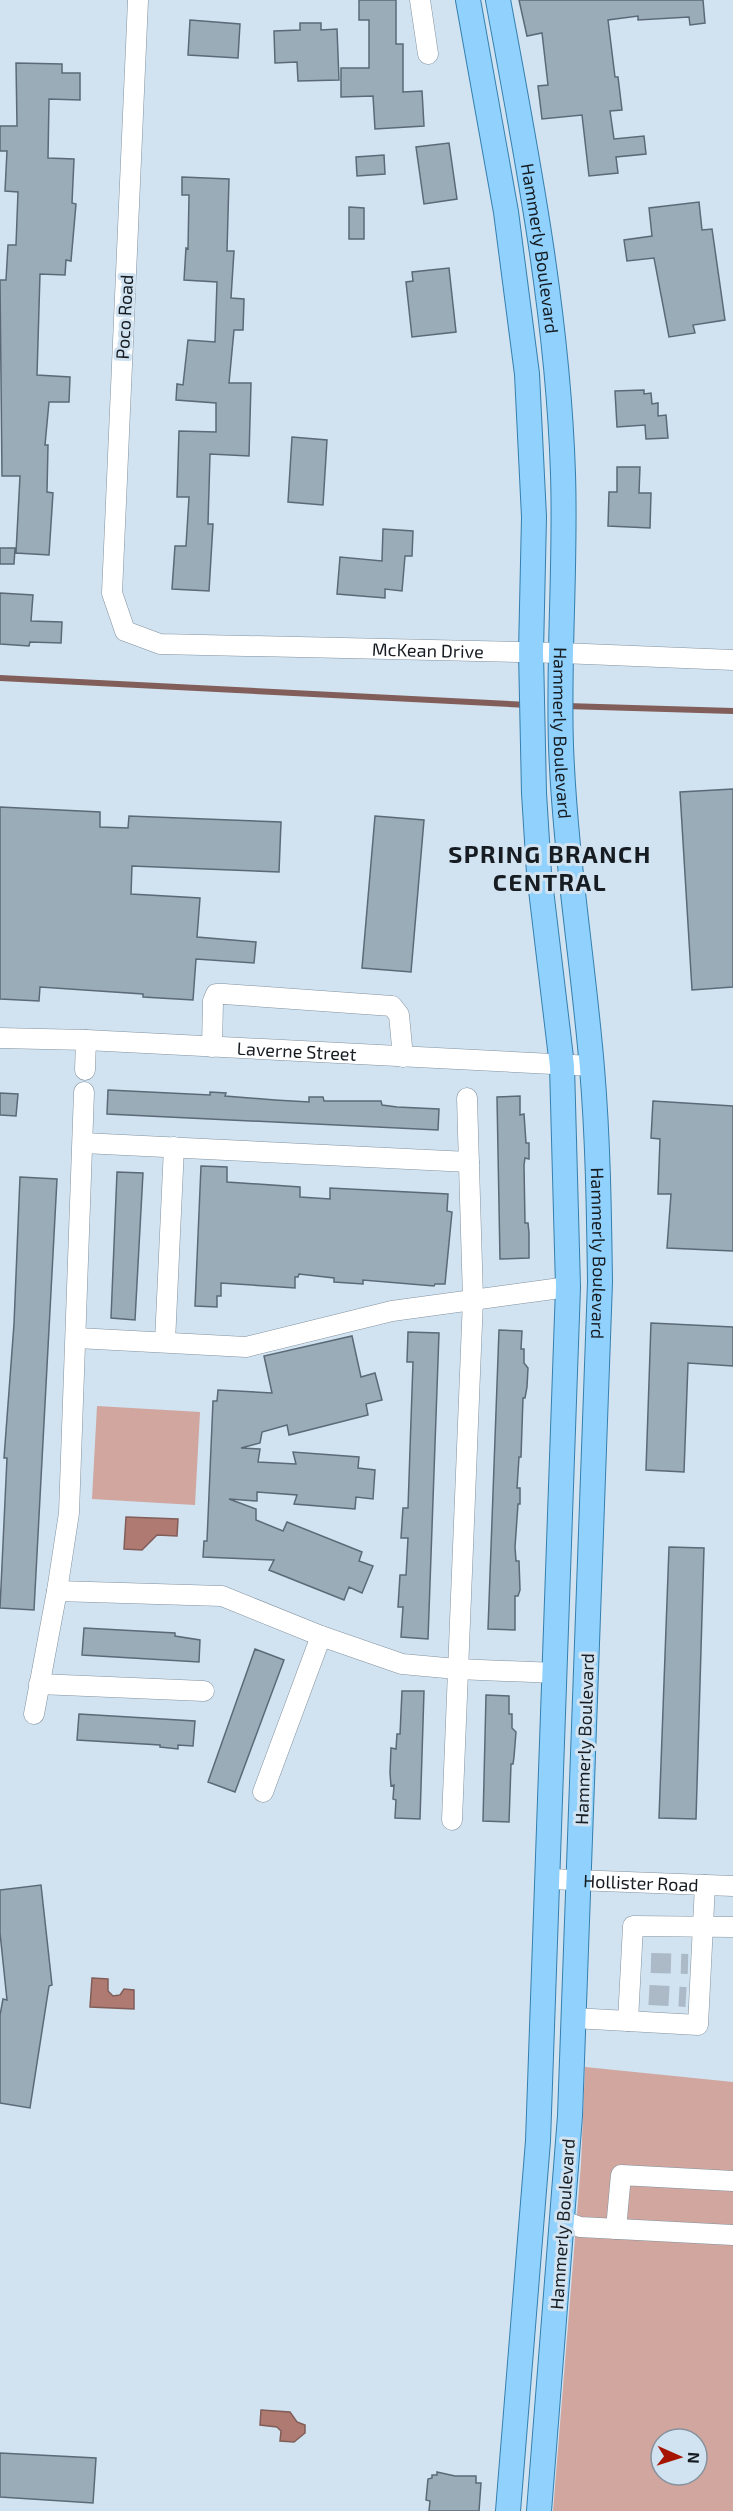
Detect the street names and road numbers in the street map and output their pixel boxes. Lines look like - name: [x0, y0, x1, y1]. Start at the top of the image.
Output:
- street label: Hammerly Boulevard: [517, 162, 563, 335]
- street label: Poco Road: [111, 274, 137, 360]
- street label: McKean Drive: [372, 638, 484, 662]
- street label: Hammerly Boulevard: [549, 647, 577, 820]
- street label: Laverne Street: [236, 1037, 357, 1065]
- street label: Hammerly Boulevard: [587, 1167, 611, 1340]
- street label: Hammerly Boulevard: [570, 1653, 598, 1825]
- street label: Hollister Road: [583, 1869, 699, 1896]
- street label: Hammerly Boulevard: [545, 2138, 579, 2310]

